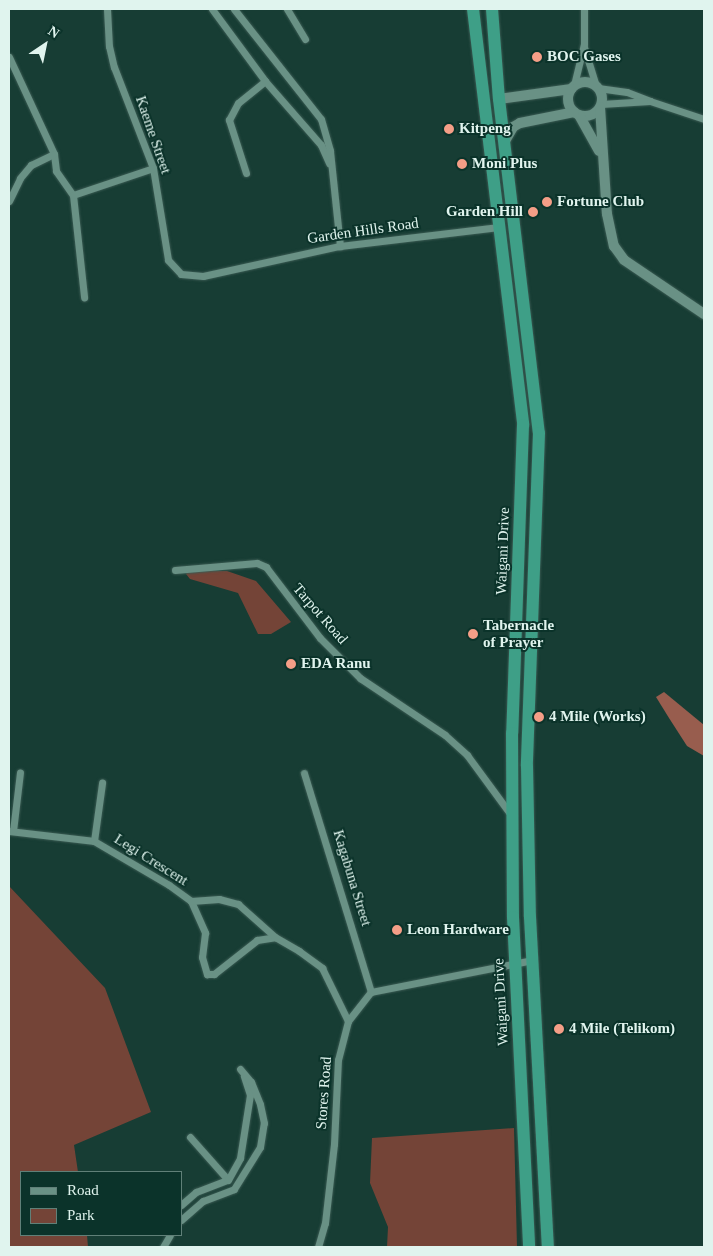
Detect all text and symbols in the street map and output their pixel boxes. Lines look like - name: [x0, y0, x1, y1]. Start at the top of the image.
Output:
- north arrow: [20, 20, 70, 70]
- text: N: [45, 23, 62, 41]
- place label: BOC Gases: [547, 48, 621, 66]
- marker: BOC Gases: [531, 51, 543, 63]
- street label: Kaeme Street: [131, 94, 175, 176]
- place label: Kitpeng: [459, 120, 511, 138]
- marker: Kitpeng: [443, 123, 455, 135]
- place label: Moni Plus: [472, 155, 537, 173]
- marker: Moni Plus: [456, 158, 468, 170]
- place label: Fortune Club: [557, 193, 644, 211]
- marker: Fortune Club: [541, 196, 553, 208]
- place label: Garden Hill: [446, 203, 523, 221]
- marker: Garden Hill: [527, 206, 539, 218]
- street label: Garden Hills Road: [306, 214, 420, 248]
- street label: Waigani Drive: [492, 507, 514, 595]
- street label: Tarpot Road: [289, 580, 351, 648]
- place label: Tabernacle of Prayer: [483, 616, 554, 651]
- marker: Tabernacle of Prayer: [467, 628, 479, 640]
- place label: EDA Ranu: [301, 655, 371, 673]
- marker: EDA Ranu: [285, 658, 297, 670]
- place label: 4 Mile (Works): [549, 708, 646, 726]
- marker: 4 Mile (Works): [533, 711, 545, 723]
- street label: Kagabuna Street: [329, 828, 375, 928]
- street label: Legi Crescent: [111, 830, 191, 890]
- place label: Leon Hardware: [407, 921, 509, 939]
- marker: Leon Hardware: [391, 924, 403, 936]
- street label: Waigani Drive: [490, 958, 512, 1046]
- place label: 4 Mile (Telikom): [569, 1020, 675, 1038]
- marker: 4 Mile (Telikom): [553, 1023, 565, 1035]
- street label: Stores Road: [312, 1056, 336, 1130]
- legend: [20, 1171, 182, 1236]
- text: Road: [67, 1182, 99, 1198]
- text: Park: [67, 1207, 95, 1223]

